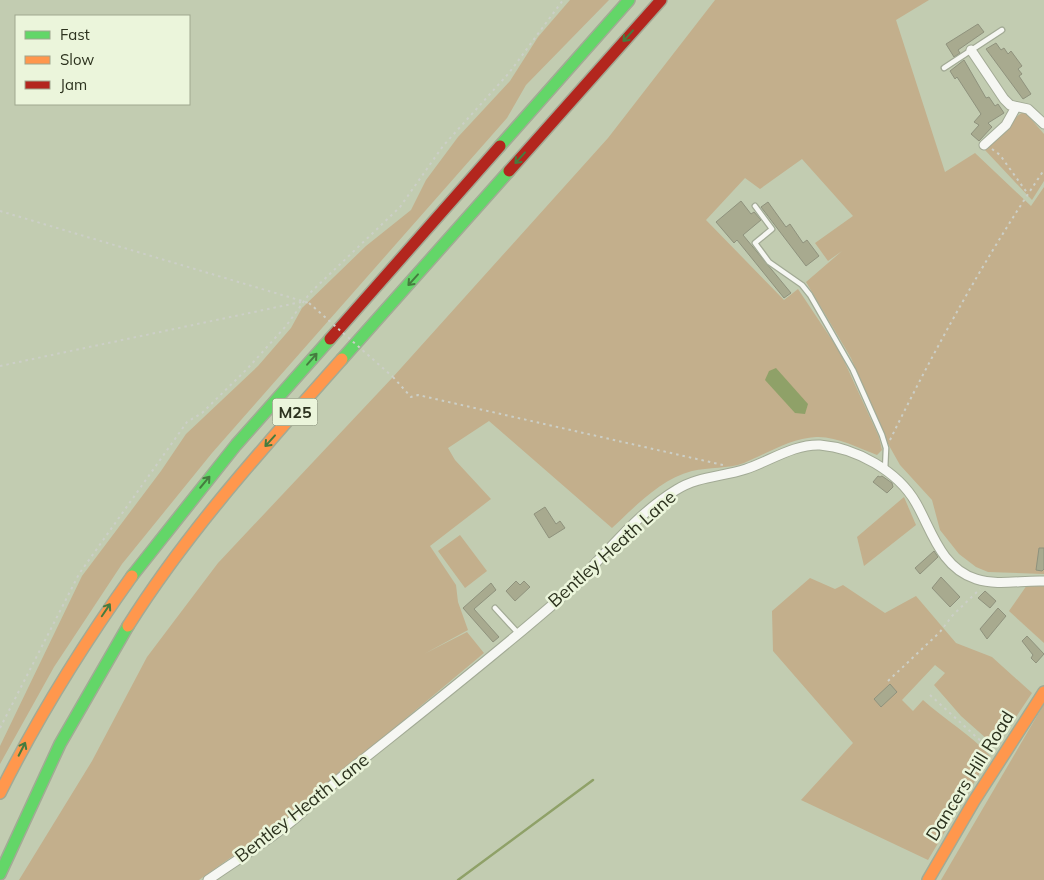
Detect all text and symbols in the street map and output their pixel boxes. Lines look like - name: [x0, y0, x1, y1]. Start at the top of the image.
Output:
- legend: [15, 15, 190, 105]
- text: Fast: [60, 25, 90, 44]
- one-way arrow: [622, 30, 634, 43]
- text: Slow: [60, 50, 94, 69]
- text: Jam: [60, 75, 87, 94]
- one-way arrow: [515, 152, 526, 165]
- one-way arrow: [407, 273, 418, 286]
- one-way arrow: [306, 353, 318, 366]
- road number: M25: [272, 398, 318, 426]
- one-way arrow: [264, 434, 276, 447]
- one-way arrow: [200, 475, 211, 488]
- street label: Bentley Heath Lane: [543, 485, 680, 612]
- one-way arrow: [101, 604, 111, 618]
- street label: Dancers Hill Road: [920, 707, 1019, 845]
- one-way arrow: [18, 742, 27, 757]
- street label: Bentley Heath Lane: [230, 748, 373, 867]

